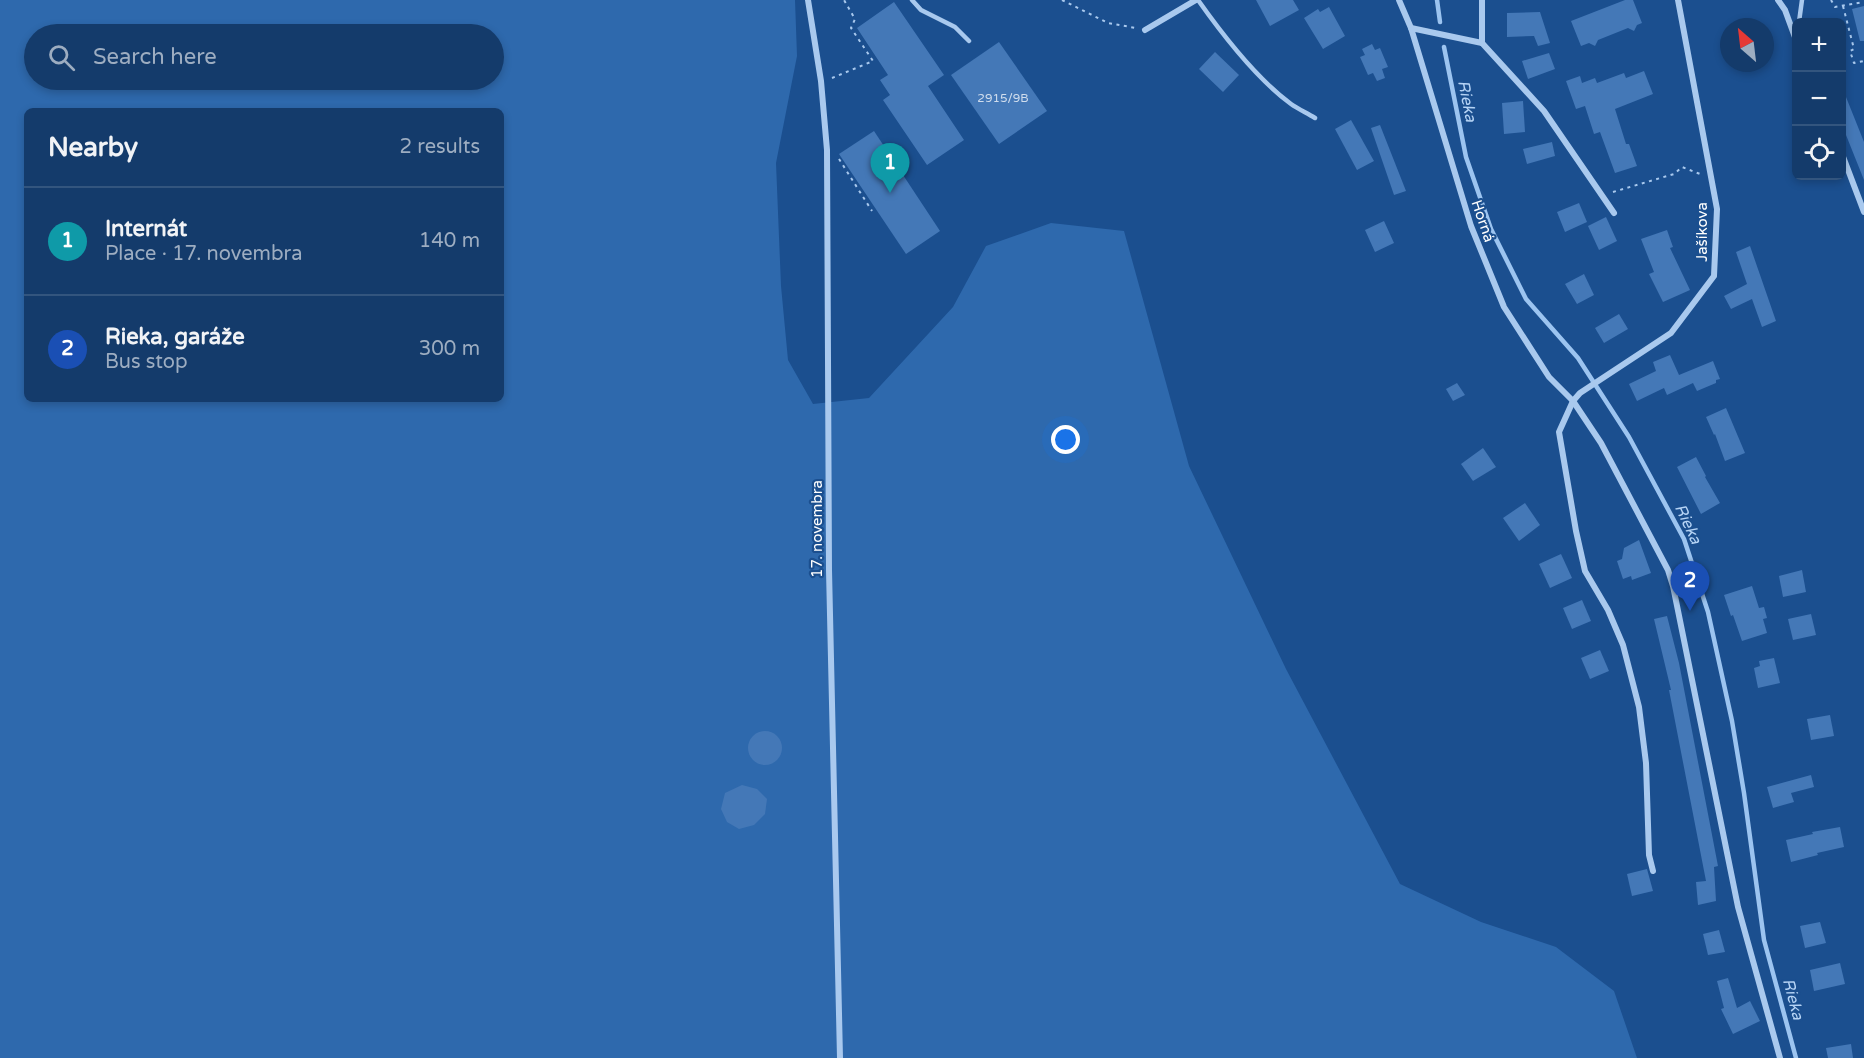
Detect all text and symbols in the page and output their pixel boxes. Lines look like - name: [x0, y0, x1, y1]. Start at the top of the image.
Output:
- north arrow: [1720, 18, 1774, 72]
- map controls: [1792, 18, 1846, 180]
- button: +: [1792, 18, 1846, 72]
- search box: [24, 24, 504, 90]
- icon: search: [45, 41, 78, 74]
- text: Search here: [93, 44, 217, 70]
- button: −: [1792, 72, 1846, 126]
- water label: Rieka: [1453, 78, 1481, 125]
- house number: 2915/9B: [977, 91, 1029, 105]
- button: locate: [1792, 126, 1846, 180]
- text: Nearby: [48, 132, 138, 163]
- text: 2 results: [400, 135, 480, 159]
- pin: 1: [870, 144, 910, 193]
- street label: Horná: [1467, 197, 1499, 245]
- street label: Jašíkova: [1693, 202, 1711, 262]
- text: Internát: [105, 216, 187, 242]
- text: 1: [61, 229, 74, 253]
- text: 140 m: [419, 229, 480, 253]
- text: Place · 17. novembra: [105, 242, 302, 266]
- text: Rieka, garáže: [105, 324, 245, 350]
- text: 2: [61, 337, 74, 361]
- text: 300 m: [419, 337, 480, 361]
- text: Bus stop: [105, 350, 188, 374]
- your location: [1051, 425, 1080, 454]
- street label: 17. novembra: [808, 480, 826, 578]
- water label: Rieka: [1670, 501, 1706, 548]
- pin: 2: [1670, 562, 1710, 611]
- water label: Rieka: [1778, 976, 1808, 1023]

